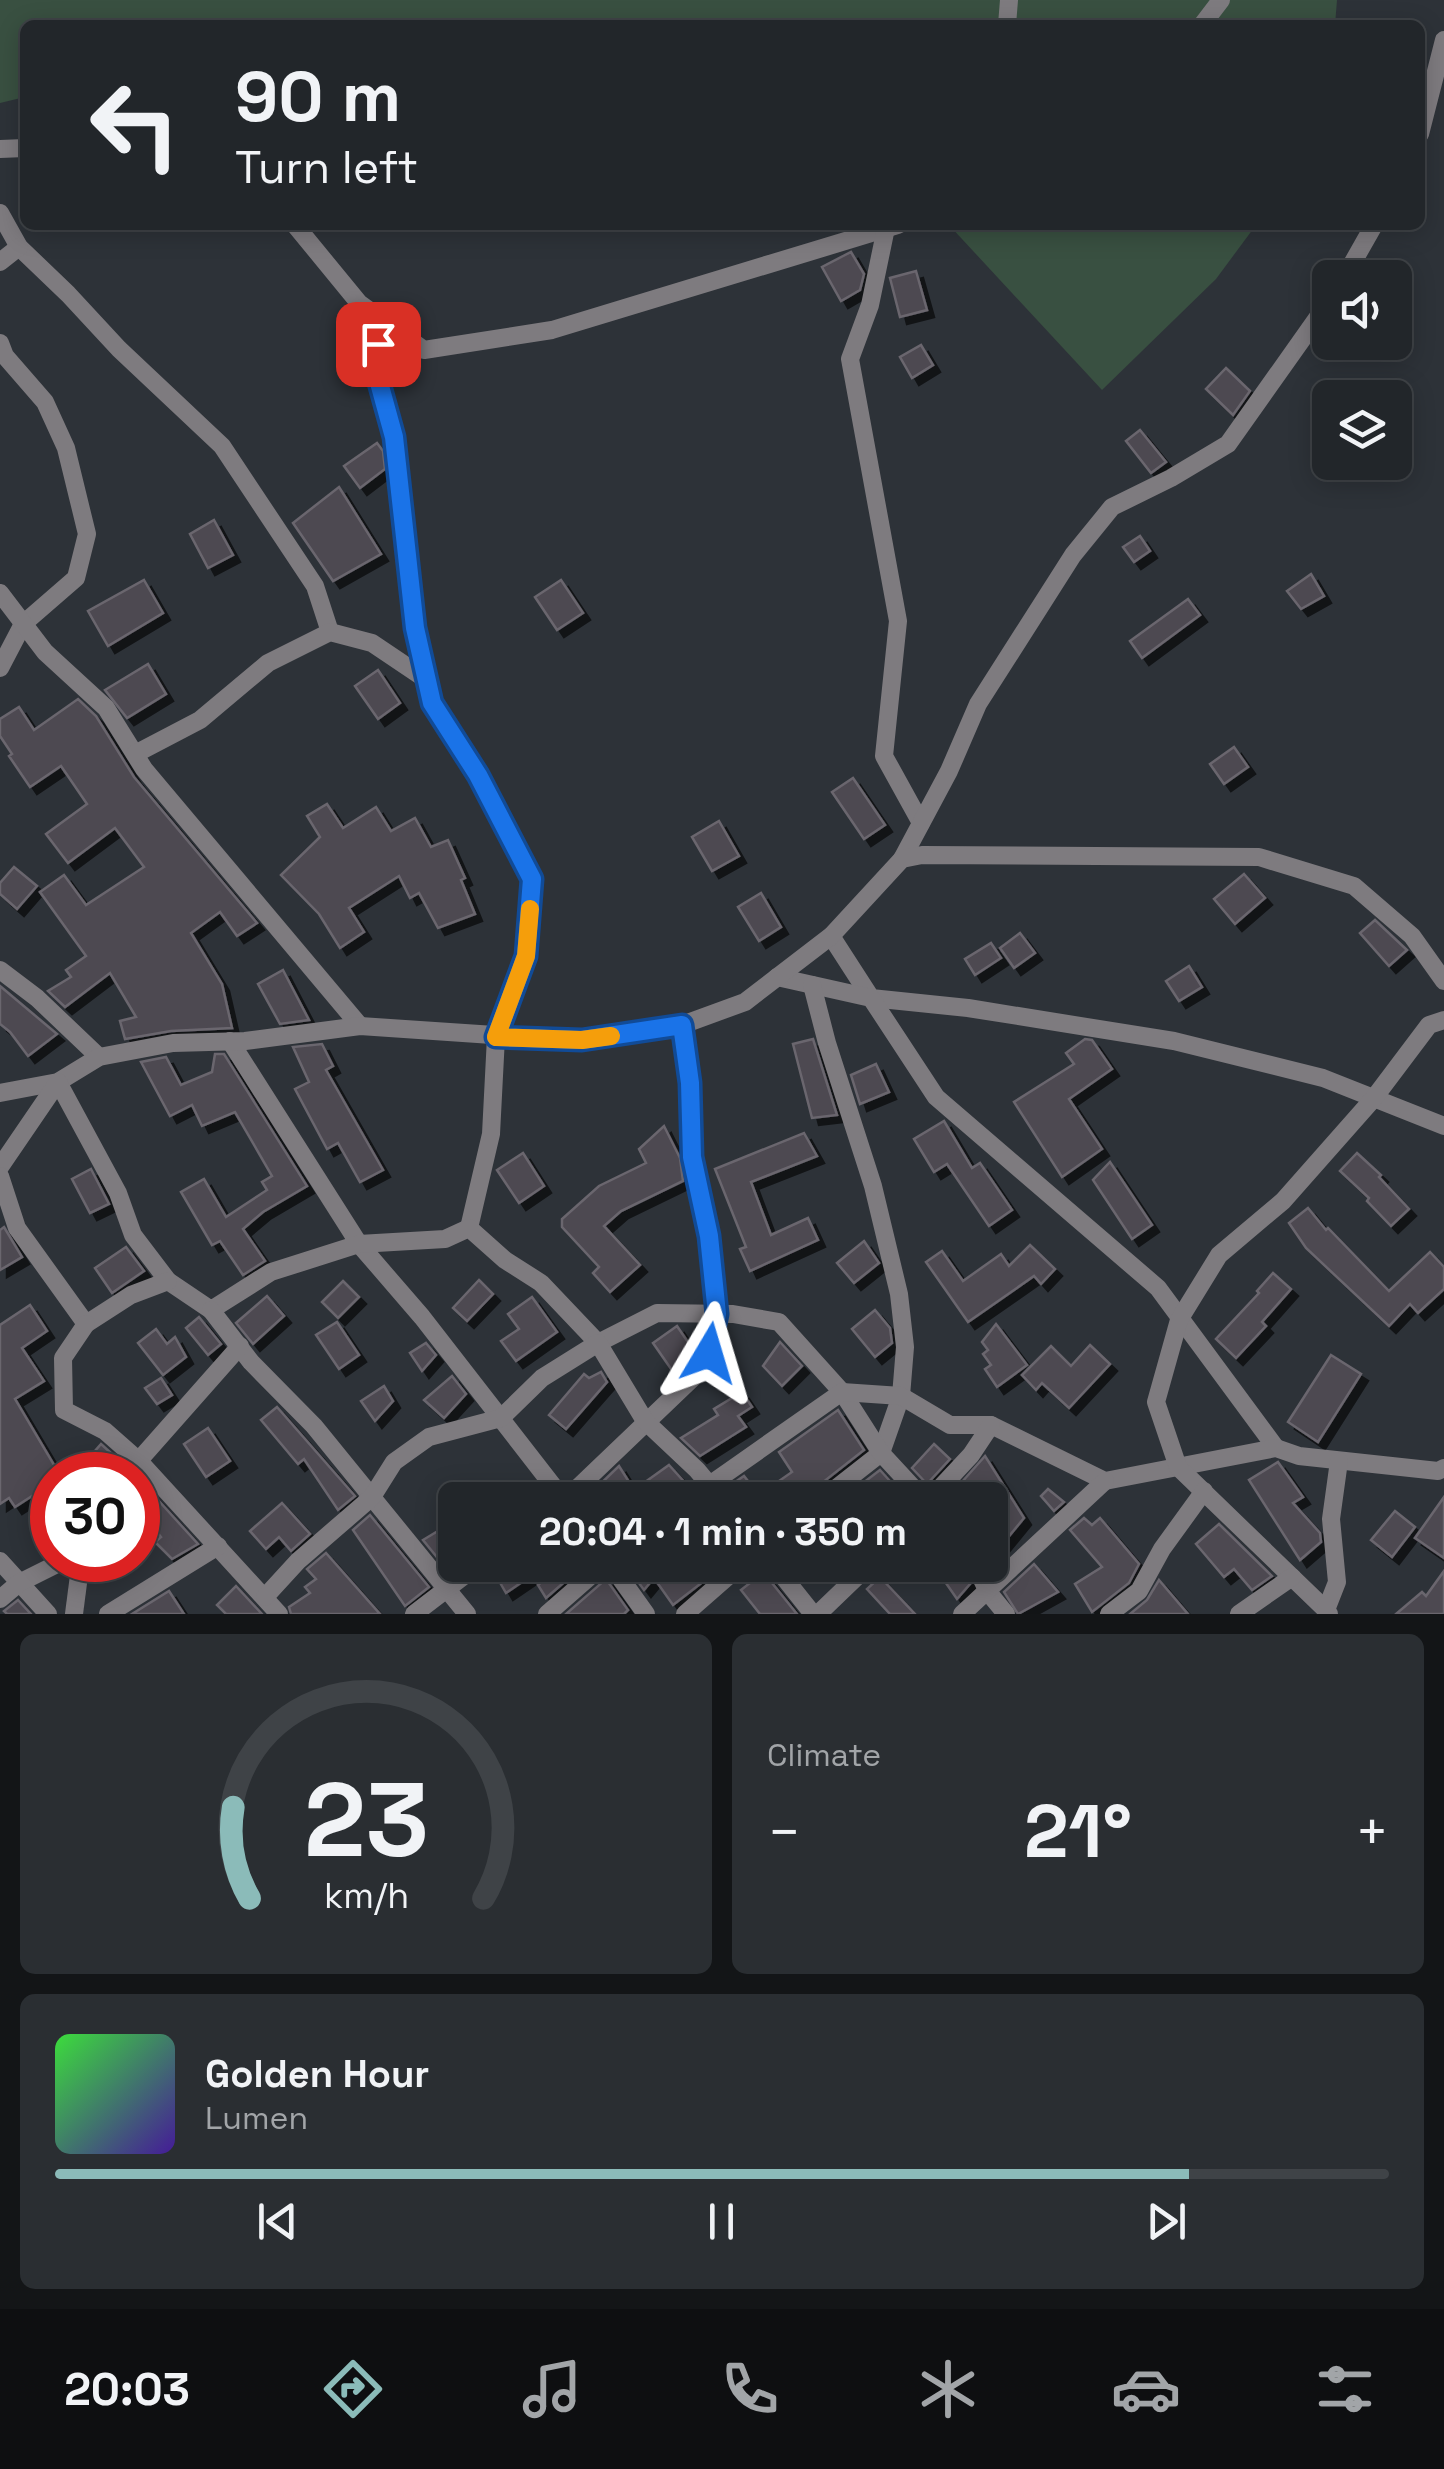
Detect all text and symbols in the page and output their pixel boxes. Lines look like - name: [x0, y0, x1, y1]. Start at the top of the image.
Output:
- text: 90 m: [235, 52, 401, 141]
- icon: left: [70, 60, 200, 190]
- text: Turn left: [235, 139, 418, 196]
- map controls: [1312, 260, 1412, 480]
- button: sound: [1312, 260, 1412, 360]
- pin: [336, 302, 421, 387]
- icon: arrive: [351, 317, 406, 372]
- button: layers: [1312, 380, 1412, 480]
- position arrow: [657, 1301, 761, 1405]
- speed limit sign: 30: [30, 1452, 160, 1582]
- text: 20:04 · 1 min · 350 m: [539, 1508, 907, 1556]
- text: Climate: [767, 1735, 881, 1775]
- text: 23: [303, 1754, 429, 1886]
- text: 21°: [1024, 1783, 1132, 1879]
- text: −: [767, 1797, 801, 1867]
- text: +: [1355, 1797, 1389, 1867]
- text: km/h: [323, 1873, 409, 1918]
- text: Golden Hour: [205, 2050, 429, 2098]
- text: Lumen: [205, 2098, 308, 2138]
- icon: previous: [250, 2194, 305, 2249]
- icon: pause: [694, 2194, 749, 2249]
- icon: next: [1139, 2194, 1194, 2249]
- icon: directions: [318, 2354, 388, 2424]
- icon: music: [517, 2354, 587, 2424]
- icon: phone: [715, 2354, 785, 2424]
- icon: climate: [913, 2354, 983, 2424]
- icon: car: [1111, 2354, 1181, 2424]
- icon: filters: [1310, 2354, 1380, 2424]
- text: 20:03: [64, 2361, 190, 2418]

